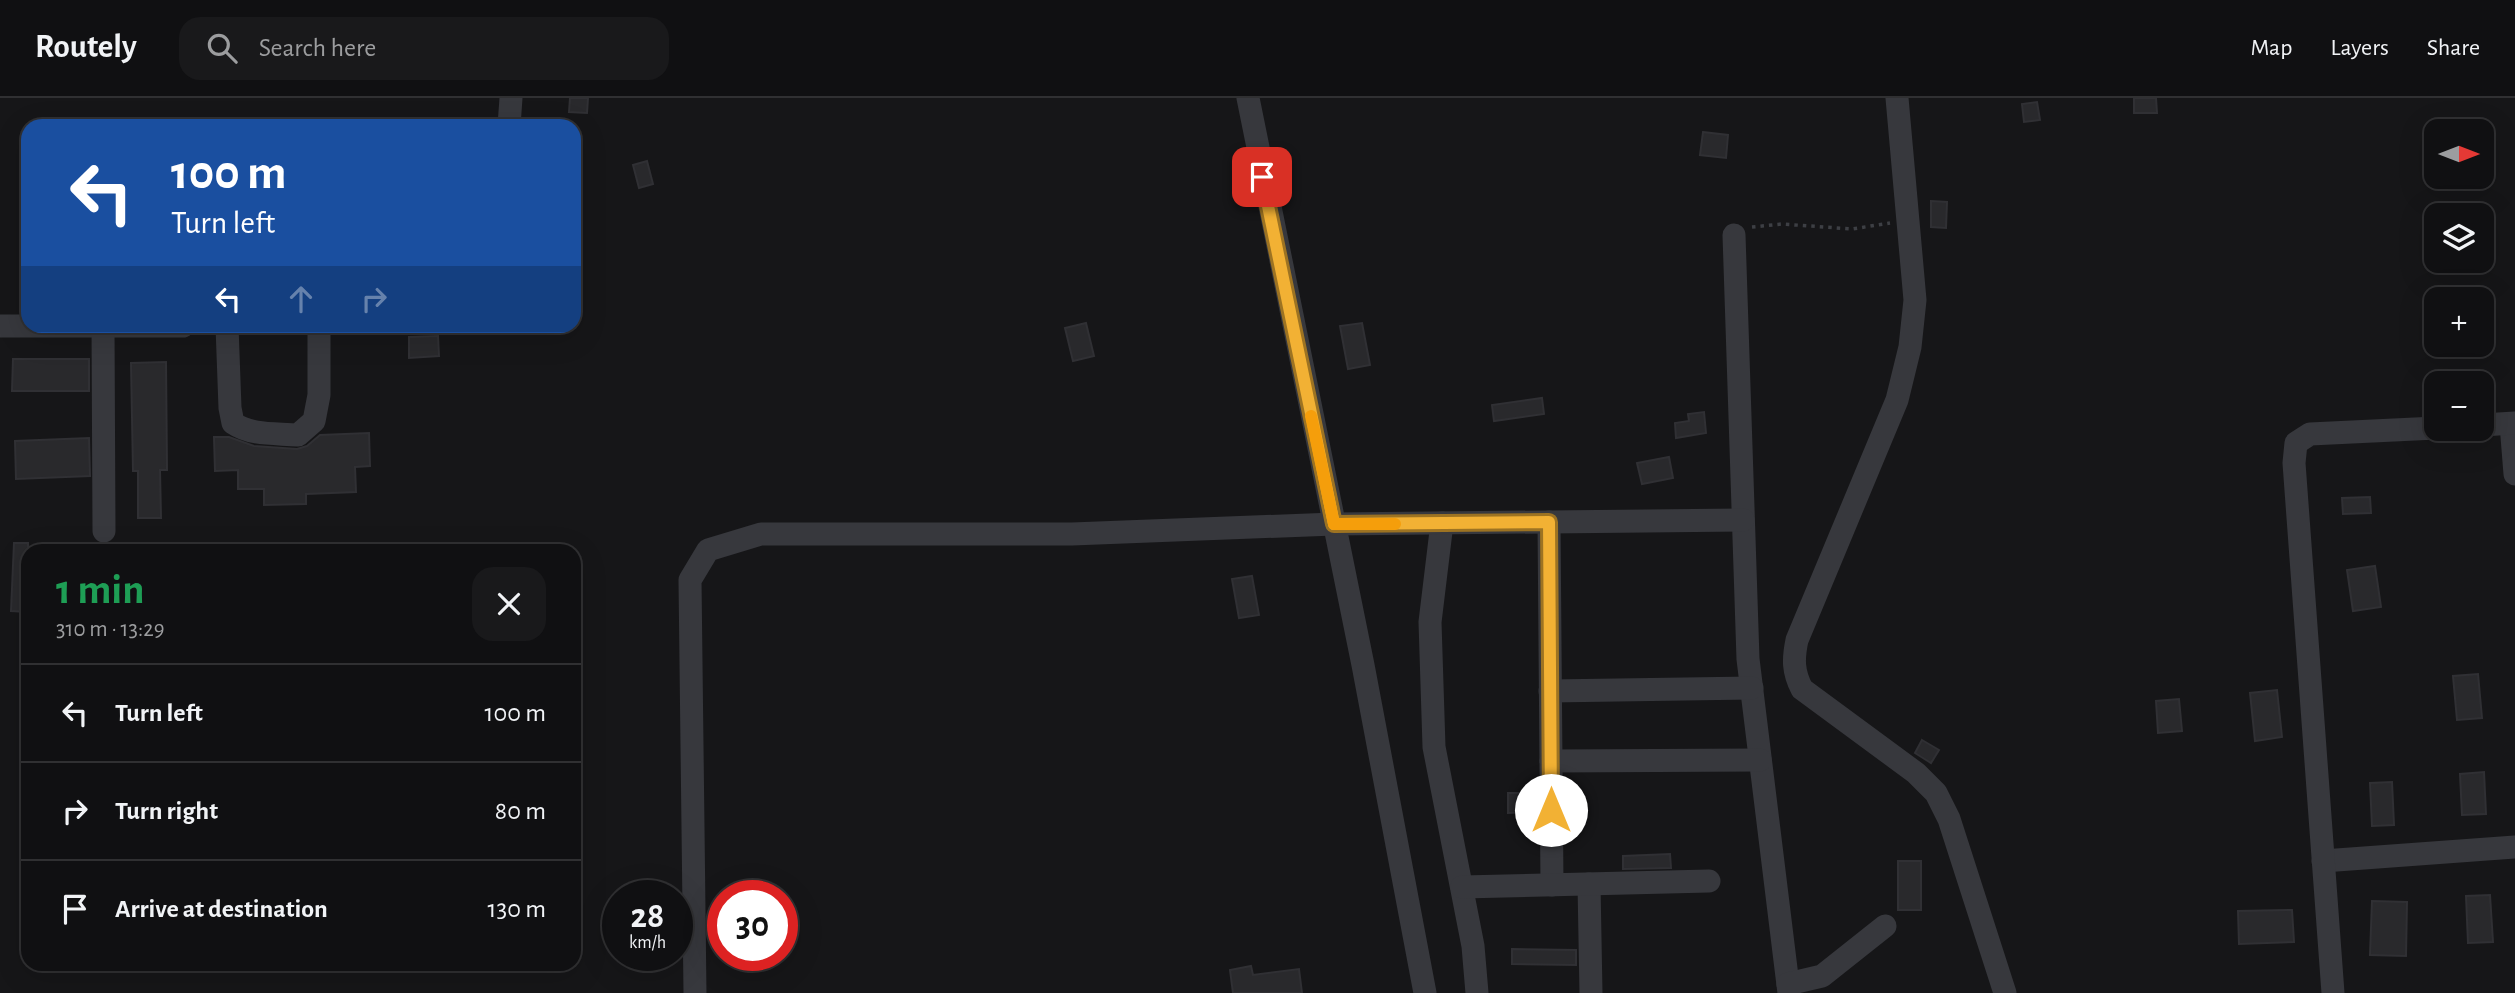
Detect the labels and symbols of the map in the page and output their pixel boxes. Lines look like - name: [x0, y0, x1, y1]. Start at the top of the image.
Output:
- north arrow: [2424, 119, 2494, 189]
- pin: [1232, 147, 1292, 207]
- position arrow: [1514, 773, 1588, 847]
- speed limit sign: 30: [707, 880, 798, 971]

